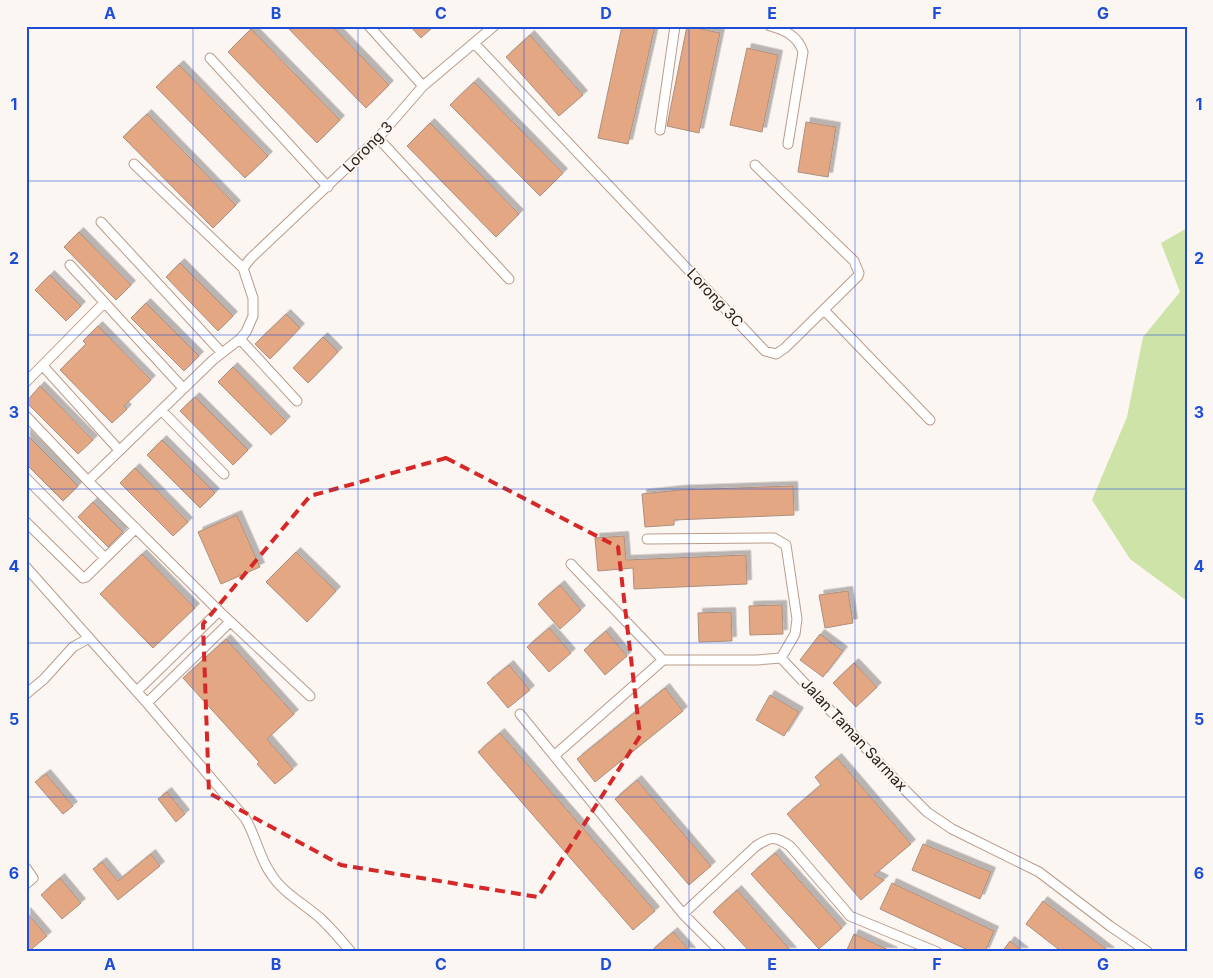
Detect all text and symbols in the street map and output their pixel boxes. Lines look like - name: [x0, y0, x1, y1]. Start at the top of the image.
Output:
- text: A: [104, 3, 116, 23]
- text: B: [271, 3, 281, 23]
- text: C: [435, 3, 447, 23]
- text: D: [600, 3, 612, 23]
- text: E: [767, 3, 777, 23]
- text: F: [932, 3, 942, 23]
- text: G: [1097, 3, 1109, 23]
- text: 1: [11, 94, 17, 114]
- text: 1: [1196, 94, 1202, 114]
- street label: Lorong 3: [339, 117, 397, 176]
- text: 2: [9, 248, 19, 268]
- text: 2: [1194, 248, 1204, 268]
- street label: Lorong 3C: [683, 264, 748, 331]
- text: 3: [9, 402, 19, 422]
- text: 3: [1194, 402, 1204, 422]
- text: 4: [9, 556, 20, 576]
- text: 4: [1194, 556, 1205, 576]
- street label: Jalan Taman Sarmax: [797, 674, 912, 795]
- text: 5: [9, 709, 19, 729]
- text: 5: [1194, 709, 1204, 729]
- text: 6: [9, 863, 19, 883]
- text: 6: [1194, 863, 1204, 883]
- text: A: [104, 954, 116, 974]
- text: B: [271, 954, 281, 974]
- text: C: [435, 954, 447, 974]
- text: D: [600, 954, 612, 974]
- text: E: [767, 954, 777, 974]
- text: F: [932, 954, 942, 974]
- text: G: [1097, 954, 1109, 974]

